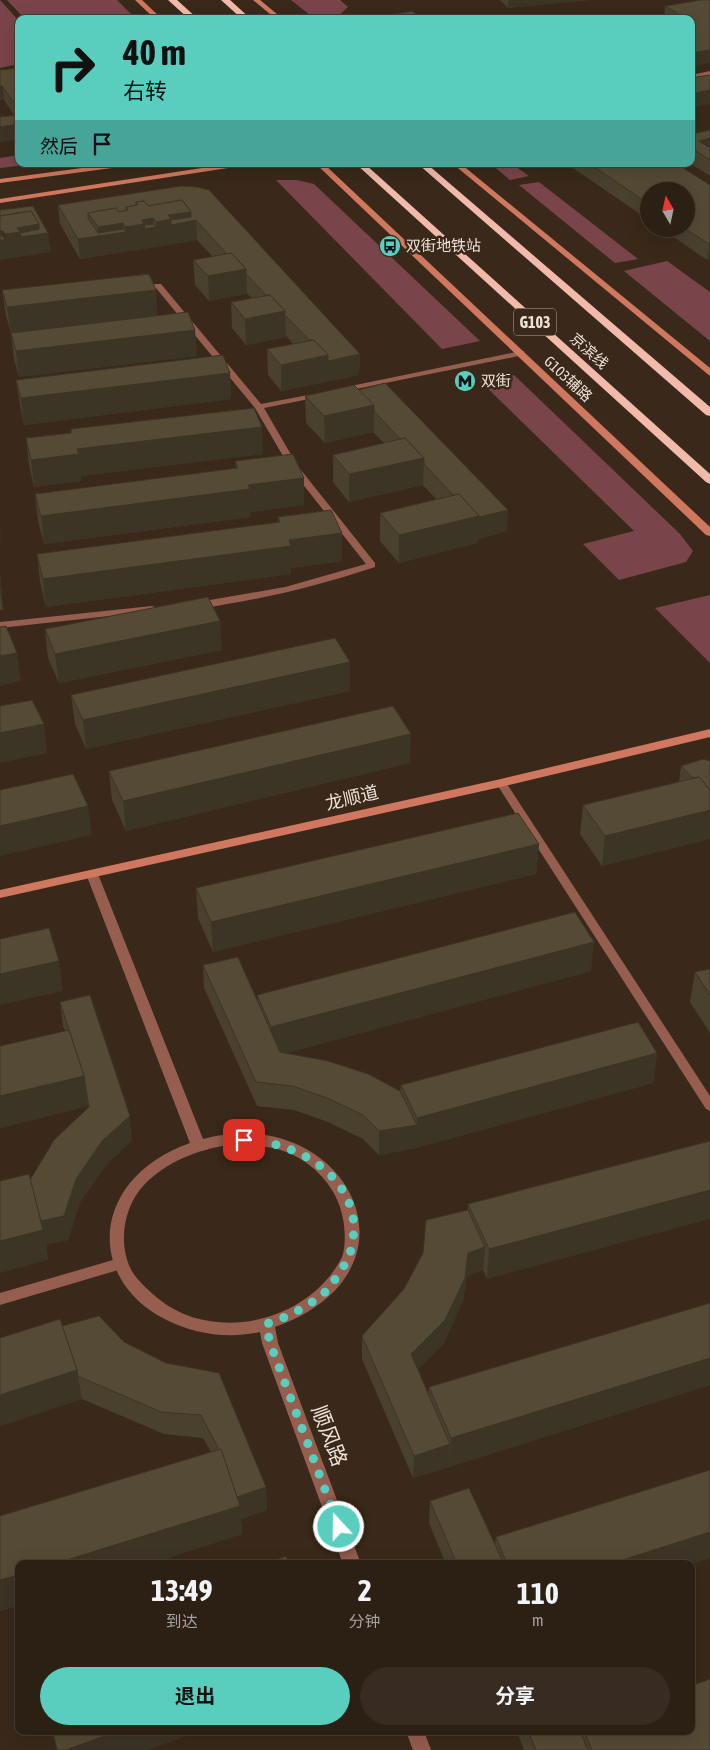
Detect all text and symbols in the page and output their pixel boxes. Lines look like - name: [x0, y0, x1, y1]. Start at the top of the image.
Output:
- text: 40 m: [123, 32, 186, 72]
- icon: right: [40, 35, 105, 100]
- text: 右转: [123, 78, 167, 104]
- icon: arrive: [88, 130, 116, 158]
- text: 然后: [40, 135, 78, 157]
- north arrow: [640, 182, 695, 238]
- map controls: [640, 182, 695, 237]
- bus stop icon: 双街地铁站: [378, 234, 402, 258]
- place label: 双街地铁站: [406, 237, 481, 254]
- road number: G103: [514, 308, 556, 336]
- street label: 京滨线: [567, 329, 612, 372]
- street label: G103辅路: [541, 352, 596, 405]
- metro station icon: 双街: [453, 369, 477, 393]
- place label: 双街: [481, 372, 511, 389]
- street label: 龙顺道: [323, 781, 381, 814]
- pin: [223, 1119, 265, 1161]
- icon: arrive: [230, 1126, 258, 1154]
- street label: 顺风路: [307, 1402, 352, 1469]
- position arrow: [312, 1500, 364, 1552]
- text: 13:49: [151, 1573, 213, 1607]
- text: 2: [358, 1573, 372, 1607]
- text: 110: [517, 1576, 559, 1610]
- text: m: [532, 1611, 544, 1629]
- text: 到达: [166, 1612, 198, 1630]
- text: 分钟: [349, 1612, 381, 1630]
- button: 退出: [40, 1667, 350, 1725]
- button: 分享: [360, 1667, 670, 1725]

